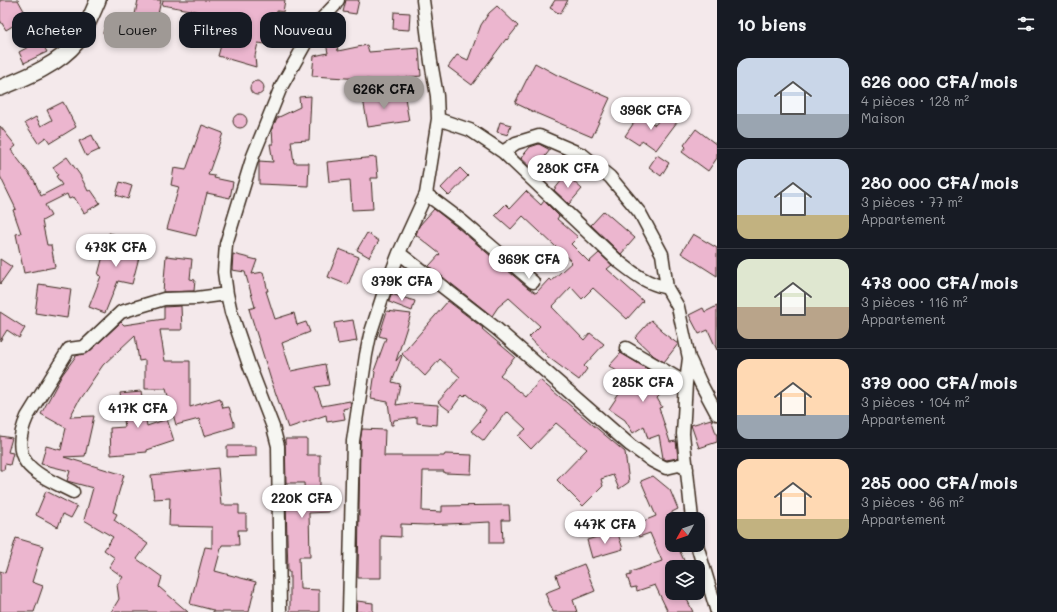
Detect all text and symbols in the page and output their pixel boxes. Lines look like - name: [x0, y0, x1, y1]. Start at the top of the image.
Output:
- chip: Acheter: [12, 12, 96, 48]
- chip: Louer: [104, 12, 171, 48]
- chip: Filtres: [179, 12, 252, 48]
- chip: Nouveau: [260, 12, 346, 48]
- text: 10 biens: [737, 13, 807, 35]
- icon: filters: [1015, 13, 1037, 35]
- text: 626 000 CFA/mois: [861, 70, 1018, 92]
- icon: home: [769, 74, 817, 122]
- pin: 626K CFA: [343, 76, 425, 110]
- text: 626K CFA: [353, 80, 415, 97]
- text: 4 pièces · 128 m²: [861, 92, 969, 109]
- pin: 396K CFA: [610, 97, 692, 131]
- text: 396K CFA: [620, 101, 682, 118]
- text: Maison: [861, 109, 905, 126]
- pin: 280K CFA: [527, 155, 609, 189]
- text: 280K CFA: [537, 159, 599, 176]
- text: 280 000 CFA/mois: [861, 171, 1019, 193]
- icon: home: [769, 175, 817, 223]
- text: 3 pièces · 77 m²: [861, 193, 963, 210]
- text: Appartement: [861, 210, 946, 227]
- pin: 473K CFA: [75, 234, 157, 268]
- text: 473K CFA: [85, 238, 147, 255]
- pin: 369K CFA: [488, 246, 570, 280]
- text: 369K CFA: [498, 250, 560, 267]
- pin: 379K CFA: [361, 268, 443, 302]
- text: 473 000 CFA/mois: [861, 271, 1018, 293]
- text: 379K CFA: [371, 272, 433, 289]
- icon: home: [769, 275, 817, 323]
- text: 3 pièces · 116 m²: [861, 293, 968, 310]
- text: Appartement: [861, 310, 946, 327]
- pin: 285K CFA: [602, 369, 684, 403]
- text: 379 000 CFA/mois: [861, 371, 1018, 393]
- text: 285K CFA: [612, 373, 674, 390]
- icon: home: [769, 375, 817, 423]
- text: 3 pièces · 104 m²: [861, 393, 970, 410]
- pin: 417K CFA: [97, 395, 179, 429]
- text: 417K CFA: [108, 399, 168, 416]
- text: Appartement: [861, 410, 946, 427]
- text: 285 000 CFA/mois: [861, 471, 1018, 493]
- icon: home: [769, 475, 817, 523]
- pin: 220K CFA: [261, 485, 343, 519]
- text: 220K CFA: [271, 489, 333, 506]
- text: 3 pièces · 86 m²: [861, 493, 964, 510]
- text: Appartement: [861, 510, 946, 527]
- pin: 447K CFA: [564, 511, 646, 545]
- north arrow: [665, 512, 705, 552]
- map controls: [665, 512, 705, 600]
- text: 447K CFA: [574, 515, 636, 532]
- button: layers: [665, 560, 705, 600]

